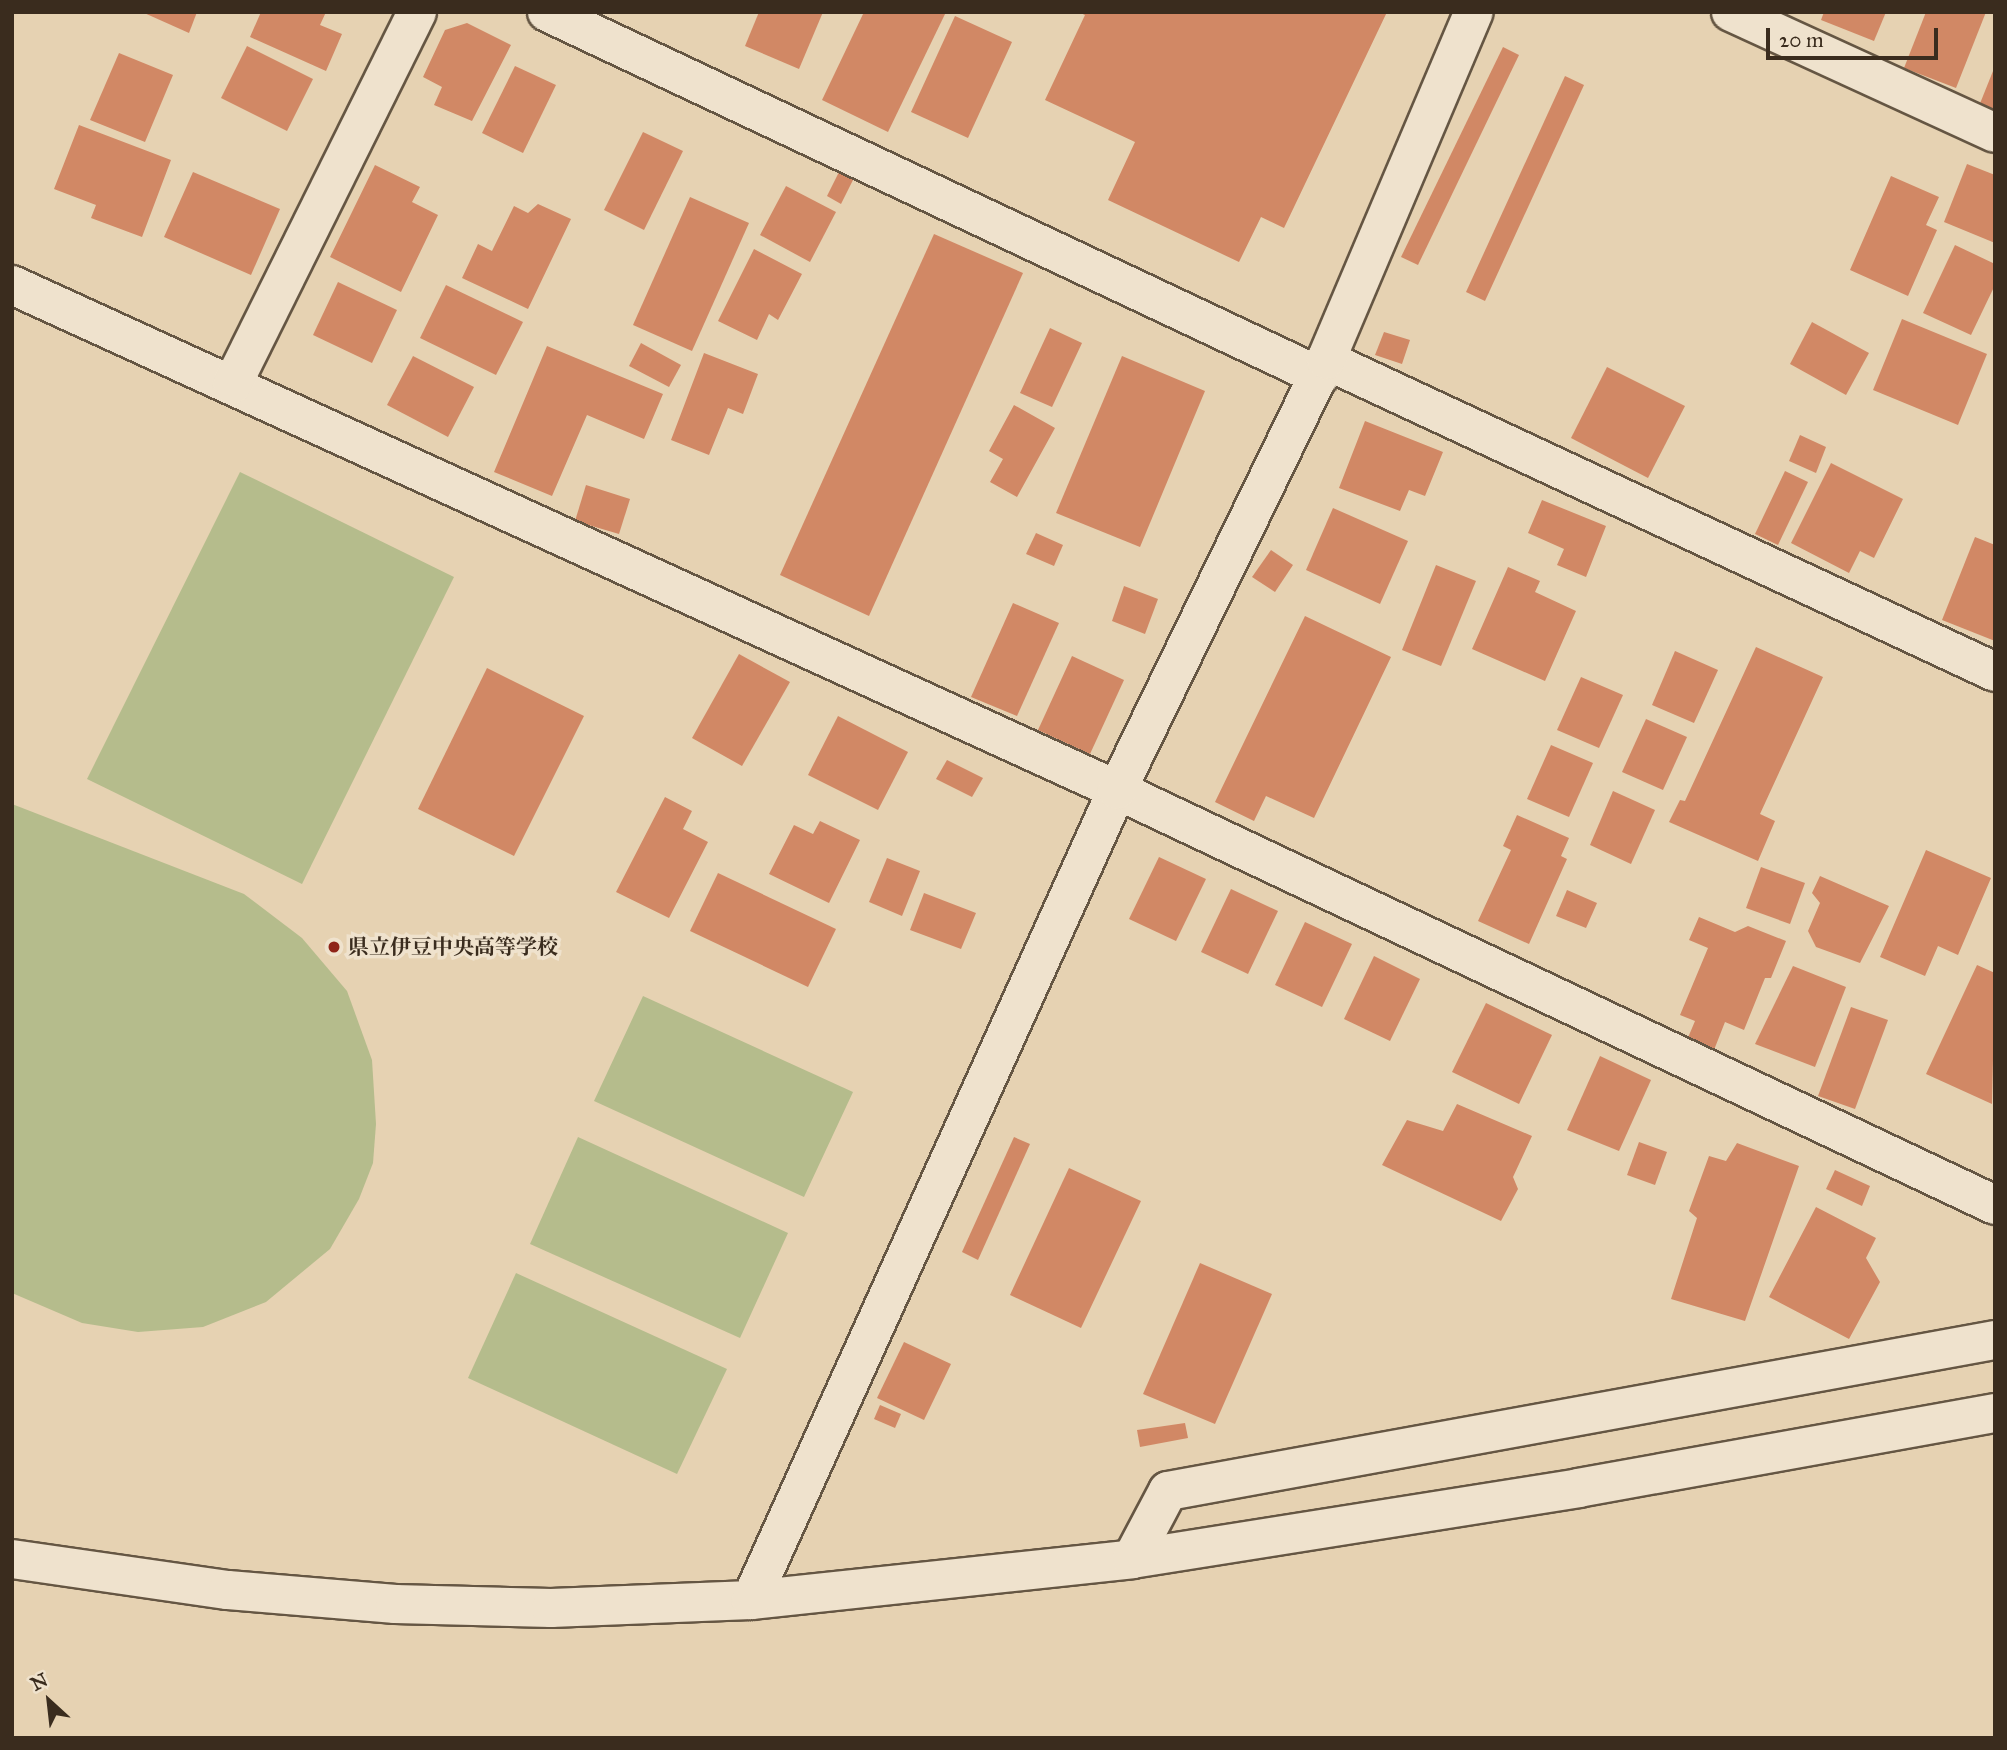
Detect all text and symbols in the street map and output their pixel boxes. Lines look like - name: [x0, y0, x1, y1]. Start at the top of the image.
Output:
- scale bar: [1769, 14, 1940, 58]
- text: 20 m: [1779, 27, 1824, 53]
- place label: 県立伊豆中央高等学校: [348, 934, 558, 960]
- marker: 県立伊豆中央高等学校: [326, 939, 342, 955]
- north arrow: [14, 1666, 84, 1736]
- text: N: [27, 1668, 52, 1696]

